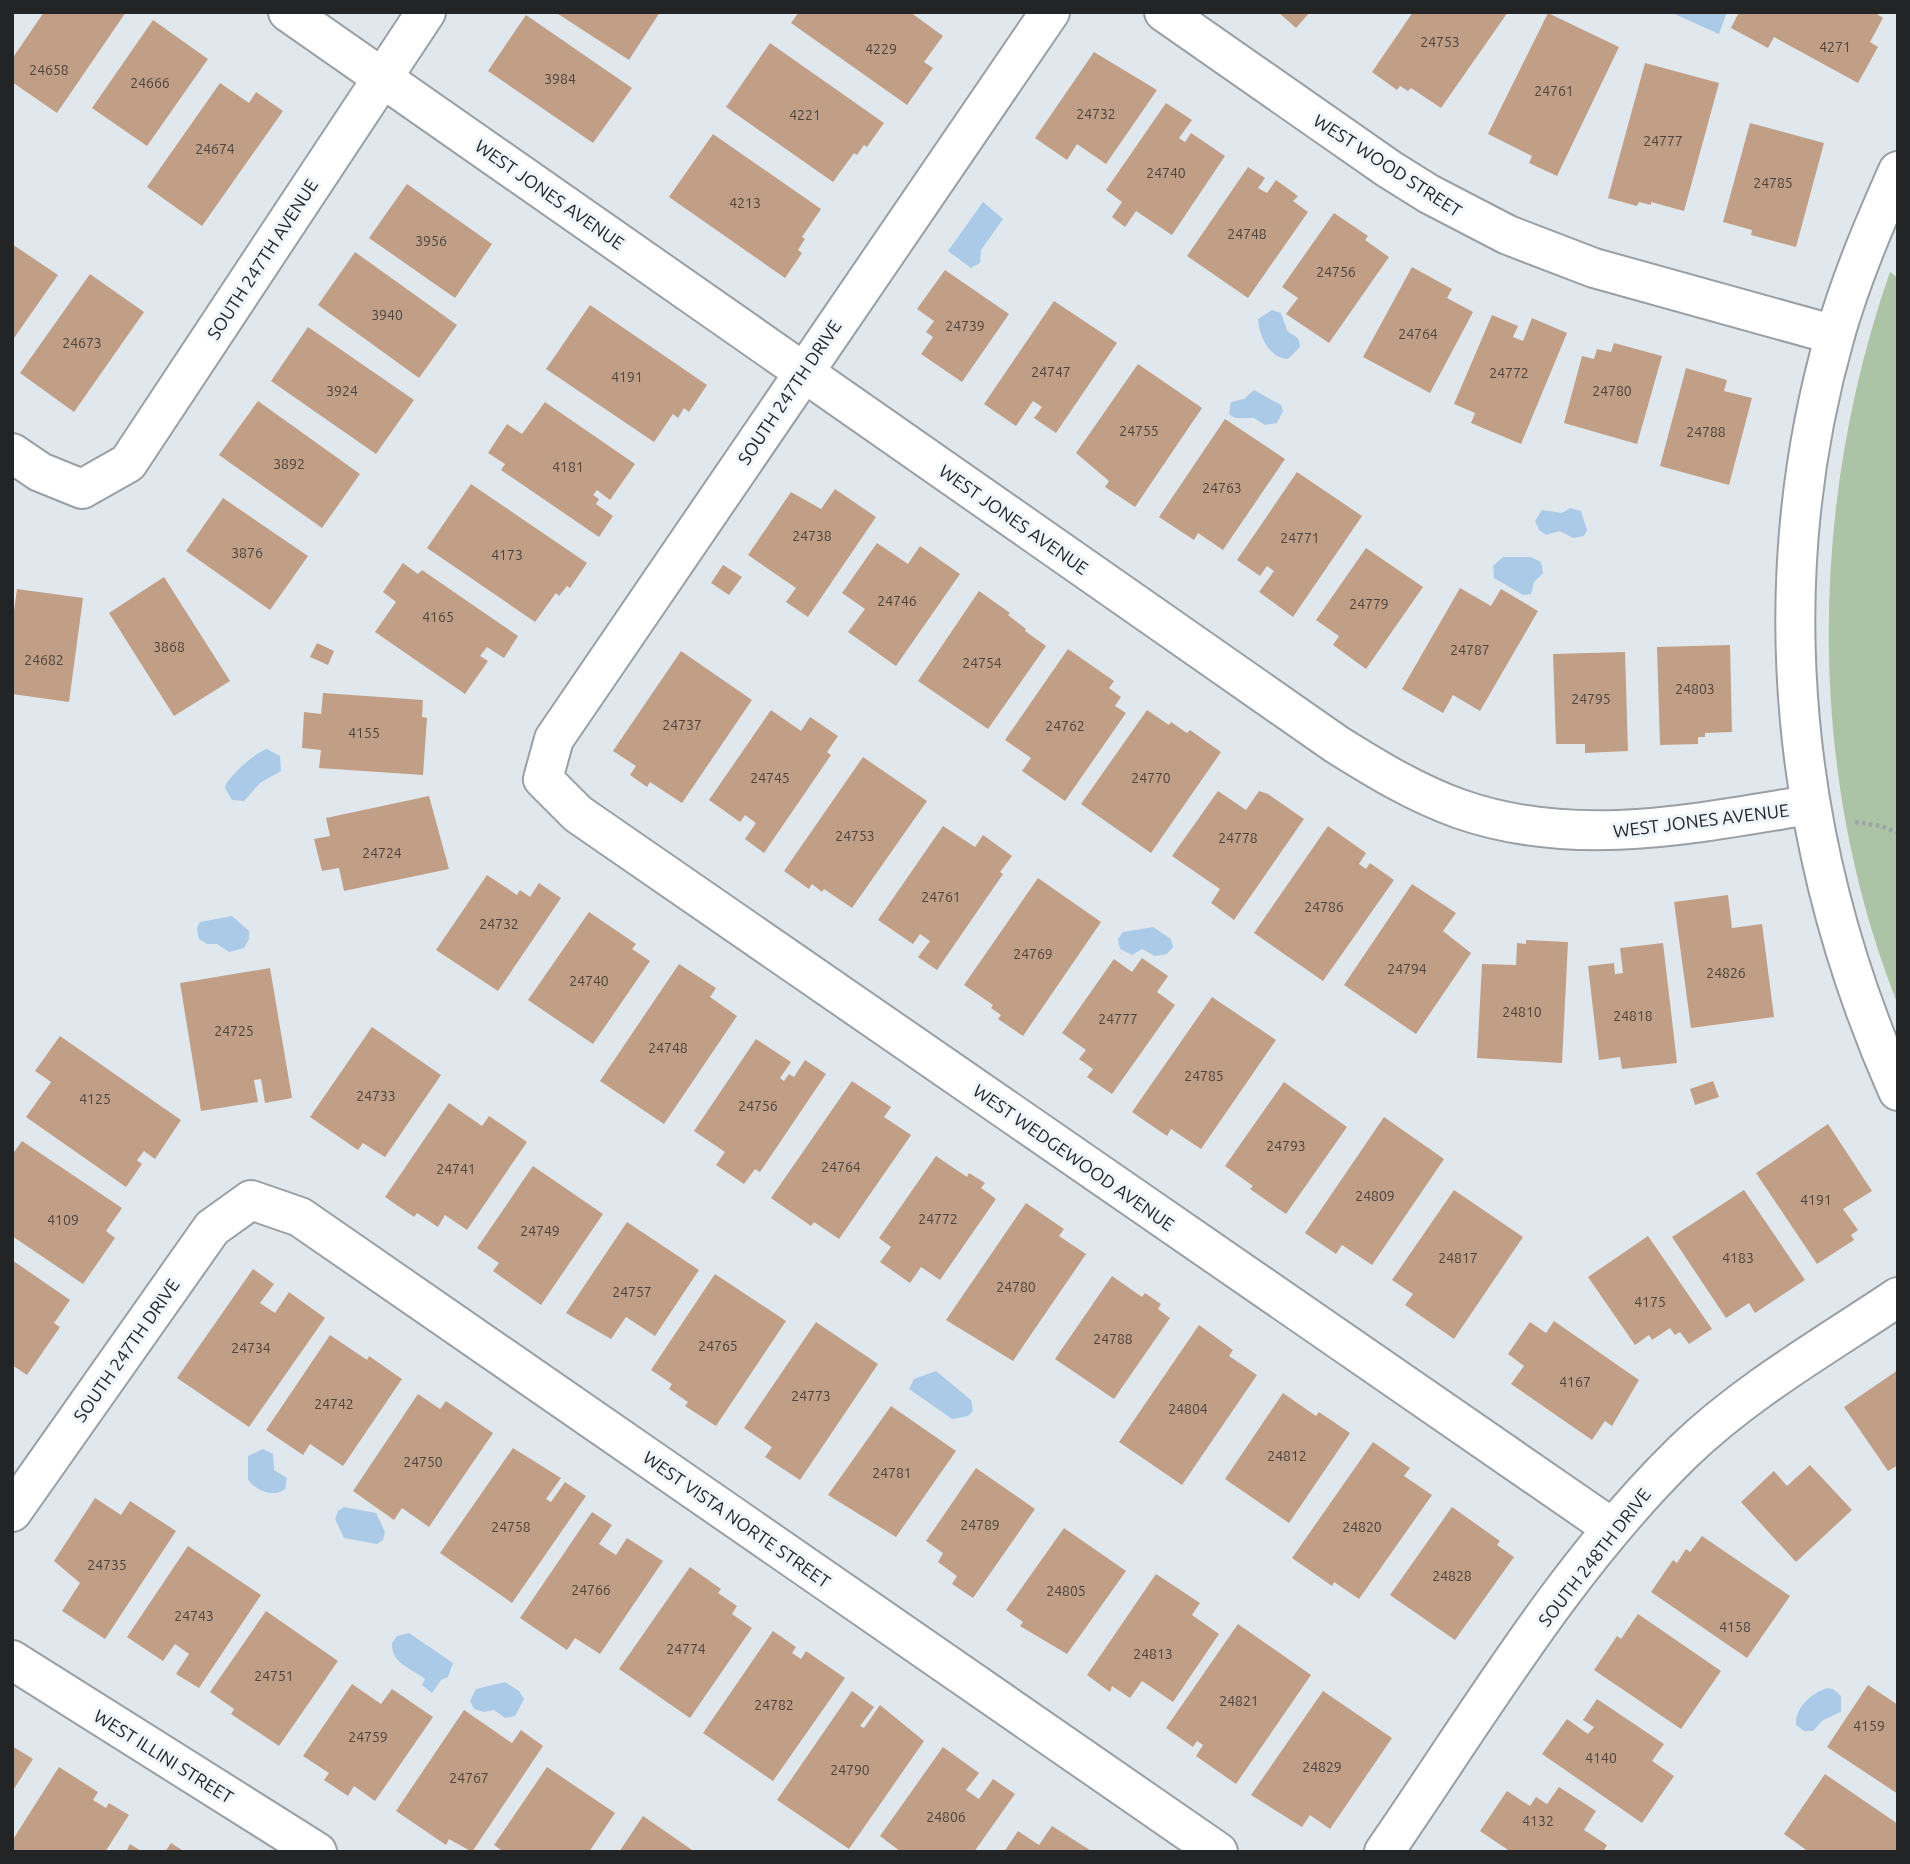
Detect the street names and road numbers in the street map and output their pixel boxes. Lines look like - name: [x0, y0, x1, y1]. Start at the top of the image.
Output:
- street label: WEST WOOD STREET: [1310, 110, 1466, 220]
- street label: WEST JONES AVENUE: [472, 135, 628, 253]
- street label: SOUTH 247TH AVENUE: [203, 175, 321, 343]
- street label: SOUTH 247TH DRIVE: [733, 316, 845, 468]
- street label: WEST JONES AVENUE: [936, 460, 1092, 578]
- street label: WEST JONES AVENUE: [1612, 799, 1790, 841]
- street label: WEST WEDGEWOOD AVENUE: [970, 1080, 1178, 1234]
- street label: SOUTH 247TH DRIVE: [69, 1275, 183, 1425]
- street label: WEST VISTA NORTE STREET: [640, 1447, 834, 1591]
- street label: SOUTH 248TH DRIVE: [1534, 1484, 1654, 1630]
- street label: WEST ILLINI STREET: [91, 1705, 237, 1807]

